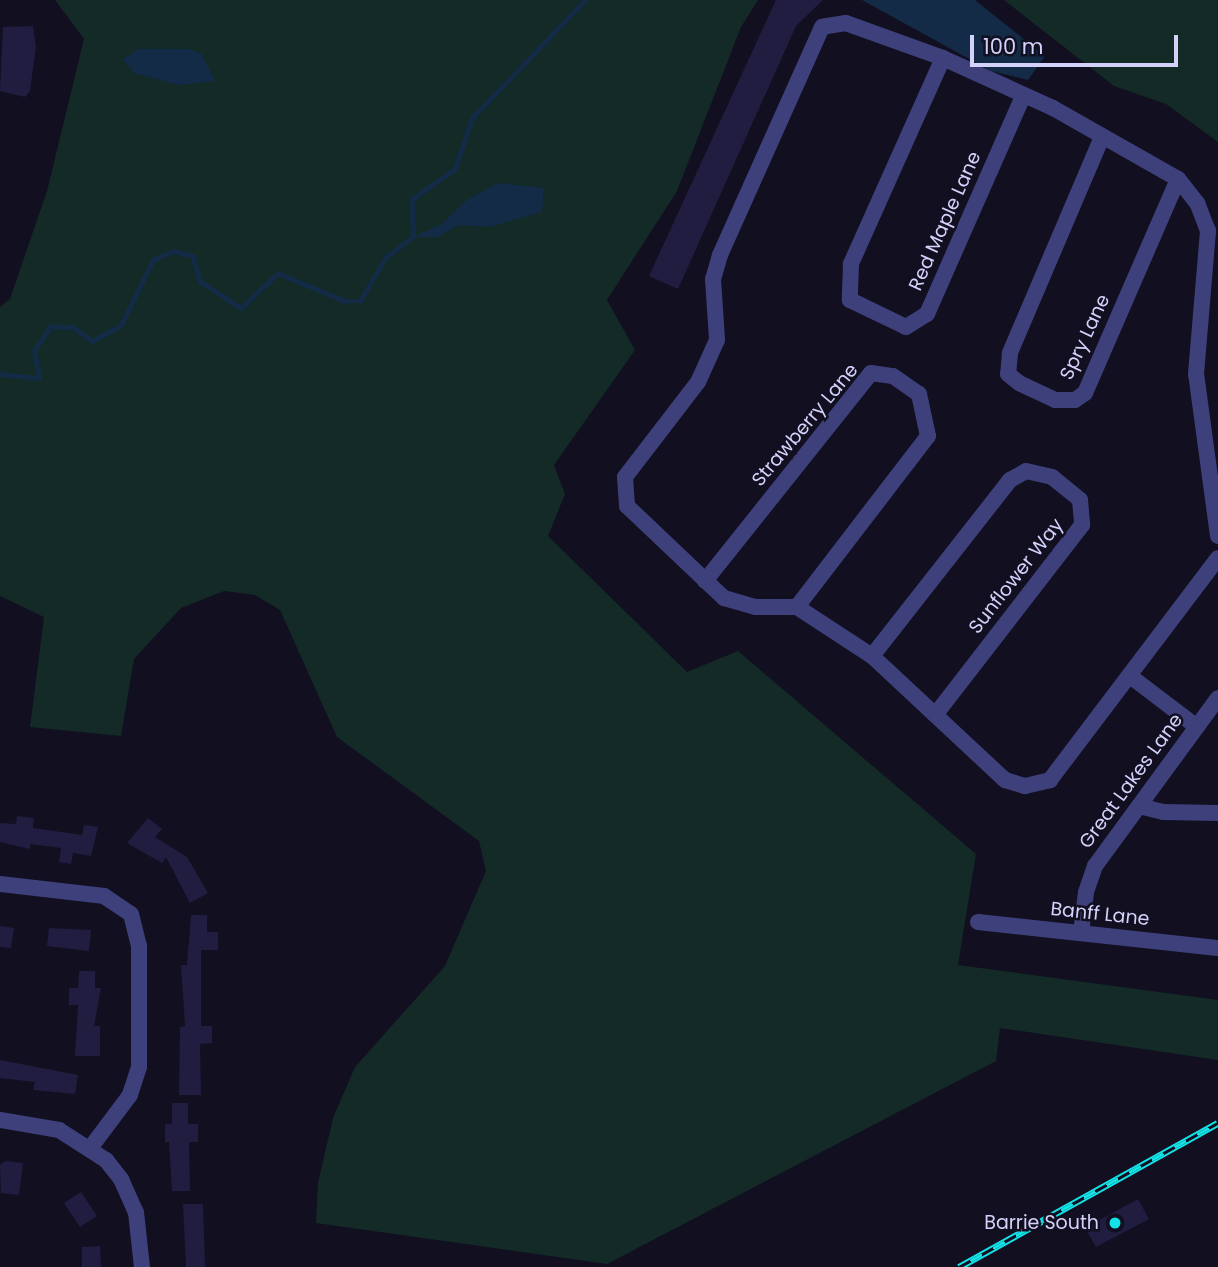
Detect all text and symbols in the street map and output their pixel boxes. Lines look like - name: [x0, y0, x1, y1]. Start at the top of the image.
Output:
- scale bar: [973, 21, 1181, 65]
- text: 100 m: [983, 32, 1043, 61]
- street label: Red Maple Lane: [904, 148, 986, 294]
- street label: Spry Lane: [1055, 291, 1115, 383]
- street label: Strawberry Lane: [747, 359, 863, 491]
- street label: Sunflower Way: [964, 514, 1068, 638]
- street label: Great Lakes Lane: [1074, 709, 1188, 853]
- street label: Banff Lane: [1049, 897, 1151, 931]
- place label: Barrie South: [984, 1212, 1099, 1234]
- marker: Barrie South: [1105, 1213, 1125, 1233]

